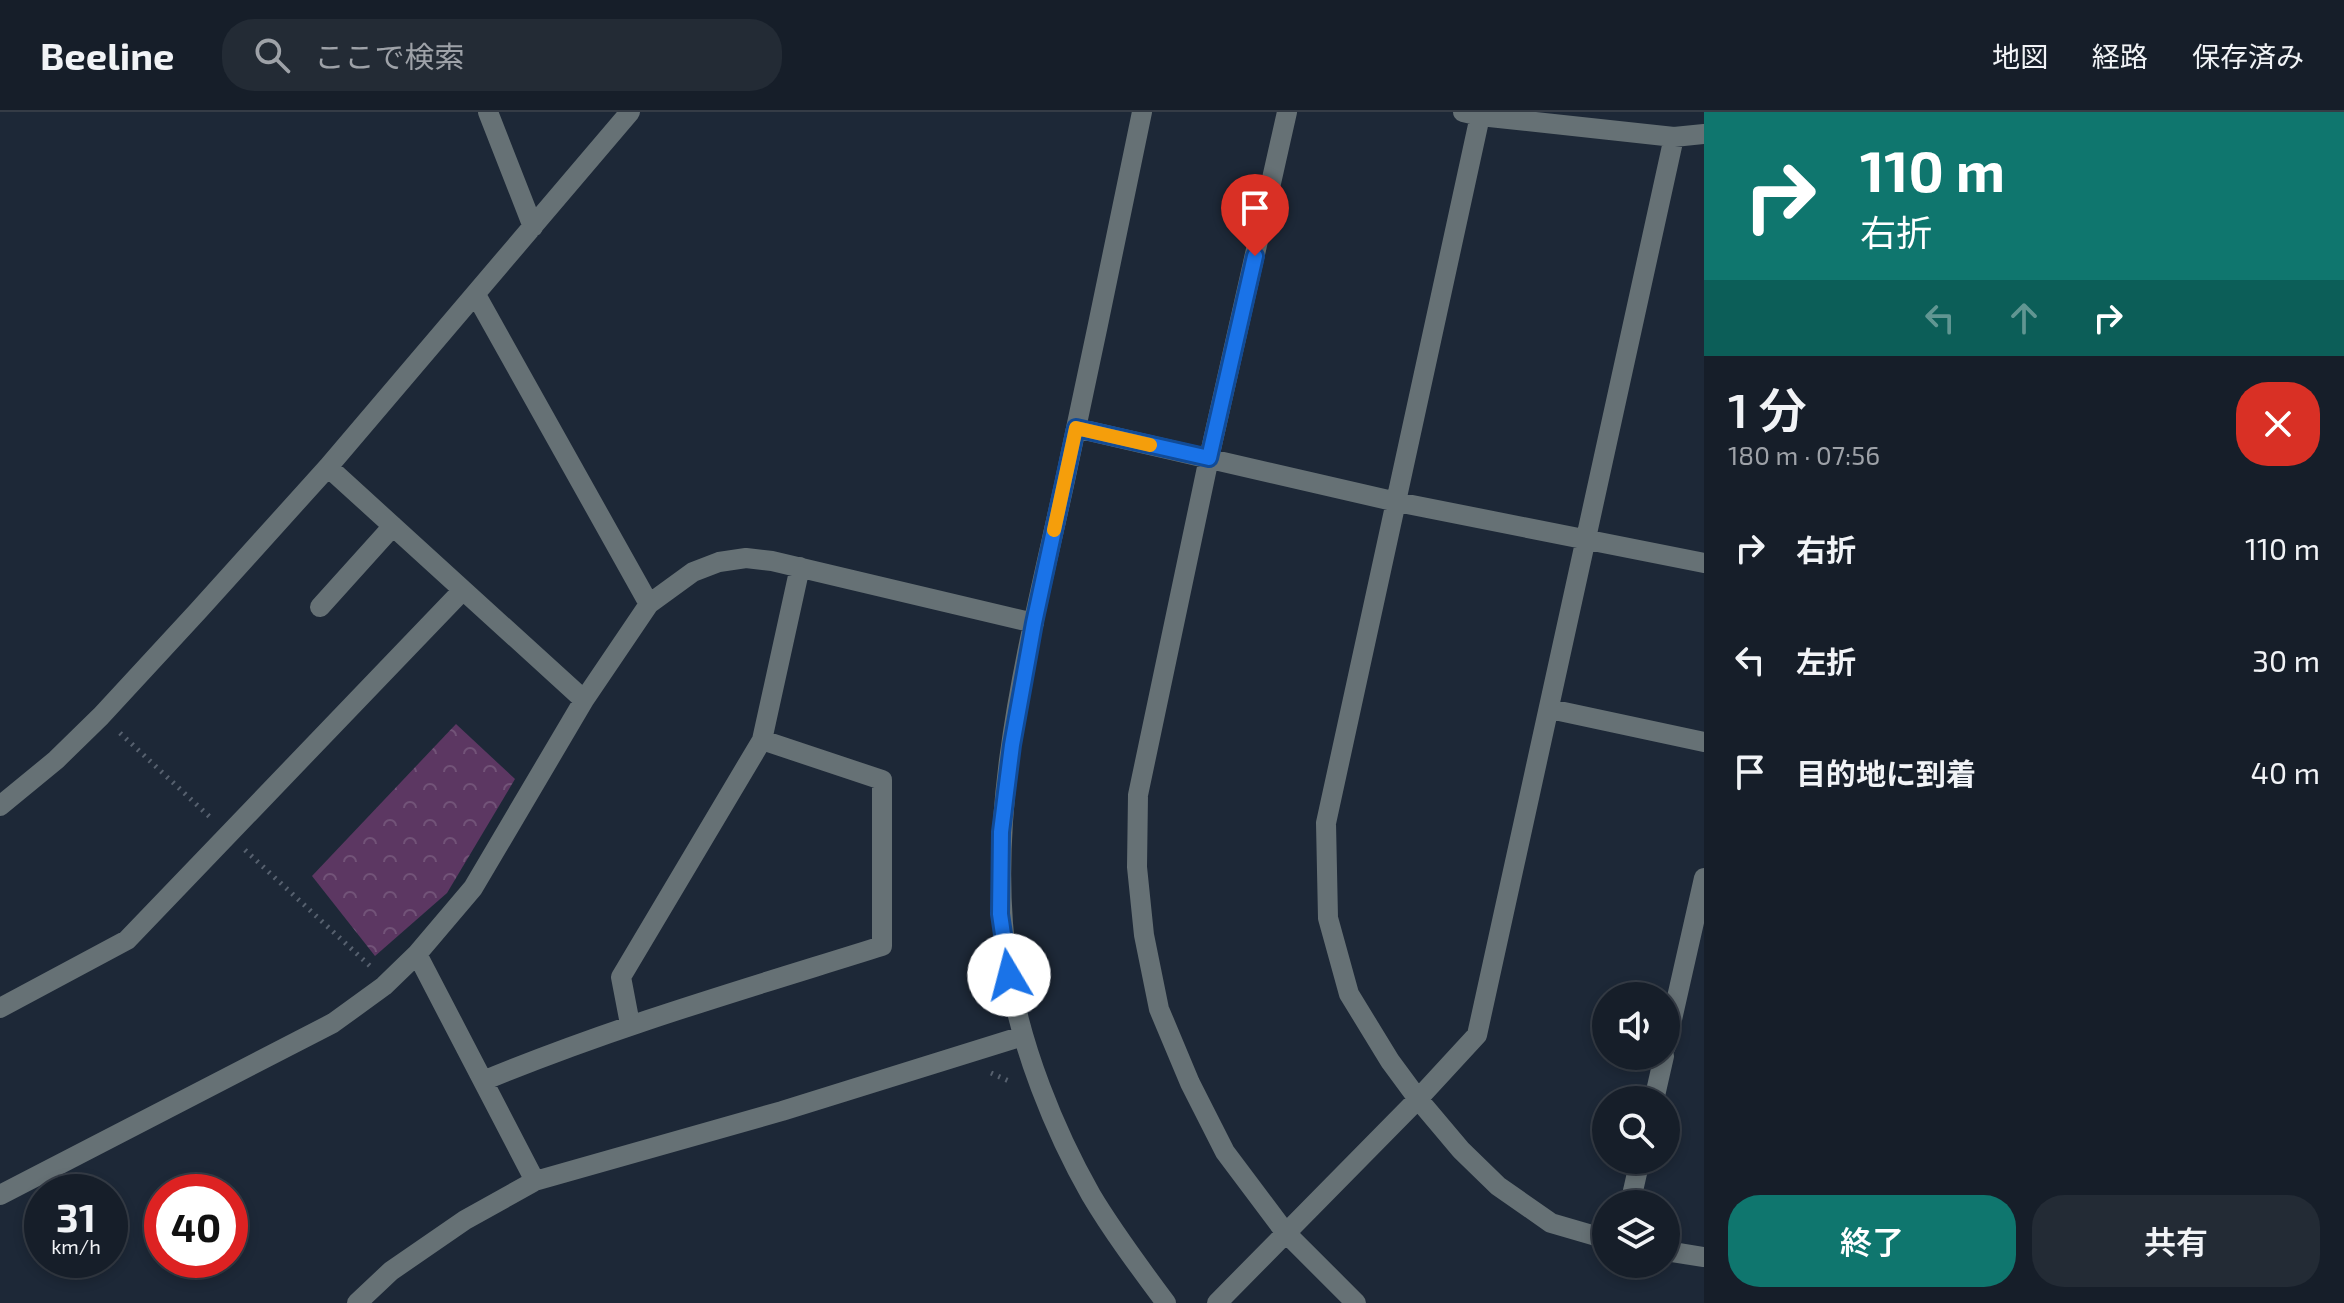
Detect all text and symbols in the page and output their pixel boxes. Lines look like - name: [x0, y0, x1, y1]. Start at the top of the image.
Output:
- search box: [222, 19, 782, 91]
- text: Beeline: [40, 32, 174, 78]
- icon: search: [250, 33, 294, 77]
- text: ここで検索: [314, 38, 464, 74]
- text: 地図: [1992, 39, 2048, 73]
- text: 経路: [2092, 39, 2148, 73]
- text: 保存済み: [2192, 39, 2304, 73]
- text: 110 m: [1860, 136, 2005, 203]
- icon: right: [1728, 144, 1832, 248]
- pin: [1221, 174, 1289, 256]
- icon: arrive: [1233, 186, 1277, 230]
- text: 右折: [1860, 210, 1932, 253]
- icon: left: [1918, 296, 1962, 340]
- icon: ahead: [2002, 296, 2046, 340]
- icon: right: [2086, 296, 2130, 340]
- text: 1 分: [1728, 380, 1807, 438]
- button: close: [2236, 382, 2320, 466]
- text: 180 m · 07:56: [1728, 439, 1880, 470]
- icon: right: [1728, 526, 1772, 570]
- text: 110 m: [2245, 530, 2320, 566]
- text: 右折: [1796, 531, 1856, 567]
- icon: left: [1728, 638, 1772, 682]
- text: 30 m: [2252, 642, 2320, 678]
- text: 左折: [1796, 643, 1856, 679]
- icon: arrive: [1728, 750, 1772, 794]
- text: 40 m: [2250, 754, 2320, 790]
- text: 目的地に到着: [1796, 755, 1976, 791]
- position arrow: [967, 933, 1051, 1017]
- map controls: [1592, 982, 1680, 1278]
- button: sound: [1592, 982, 1680, 1070]
- button: search: [1592, 1086, 1680, 1174]
- speed limit sign: 40: [144, 1174, 248, 1278]
- button: layers: [1592, 1190, 1680, 1278]
- text: 31: [56, 1192, 96, 1240]
- button: 終了: [1728, 1195, 2016, 1287]
- button: 共有: [2032, 1195, 2320, 1287]
- text: km/h: [51, 1234, 101, 1258]

